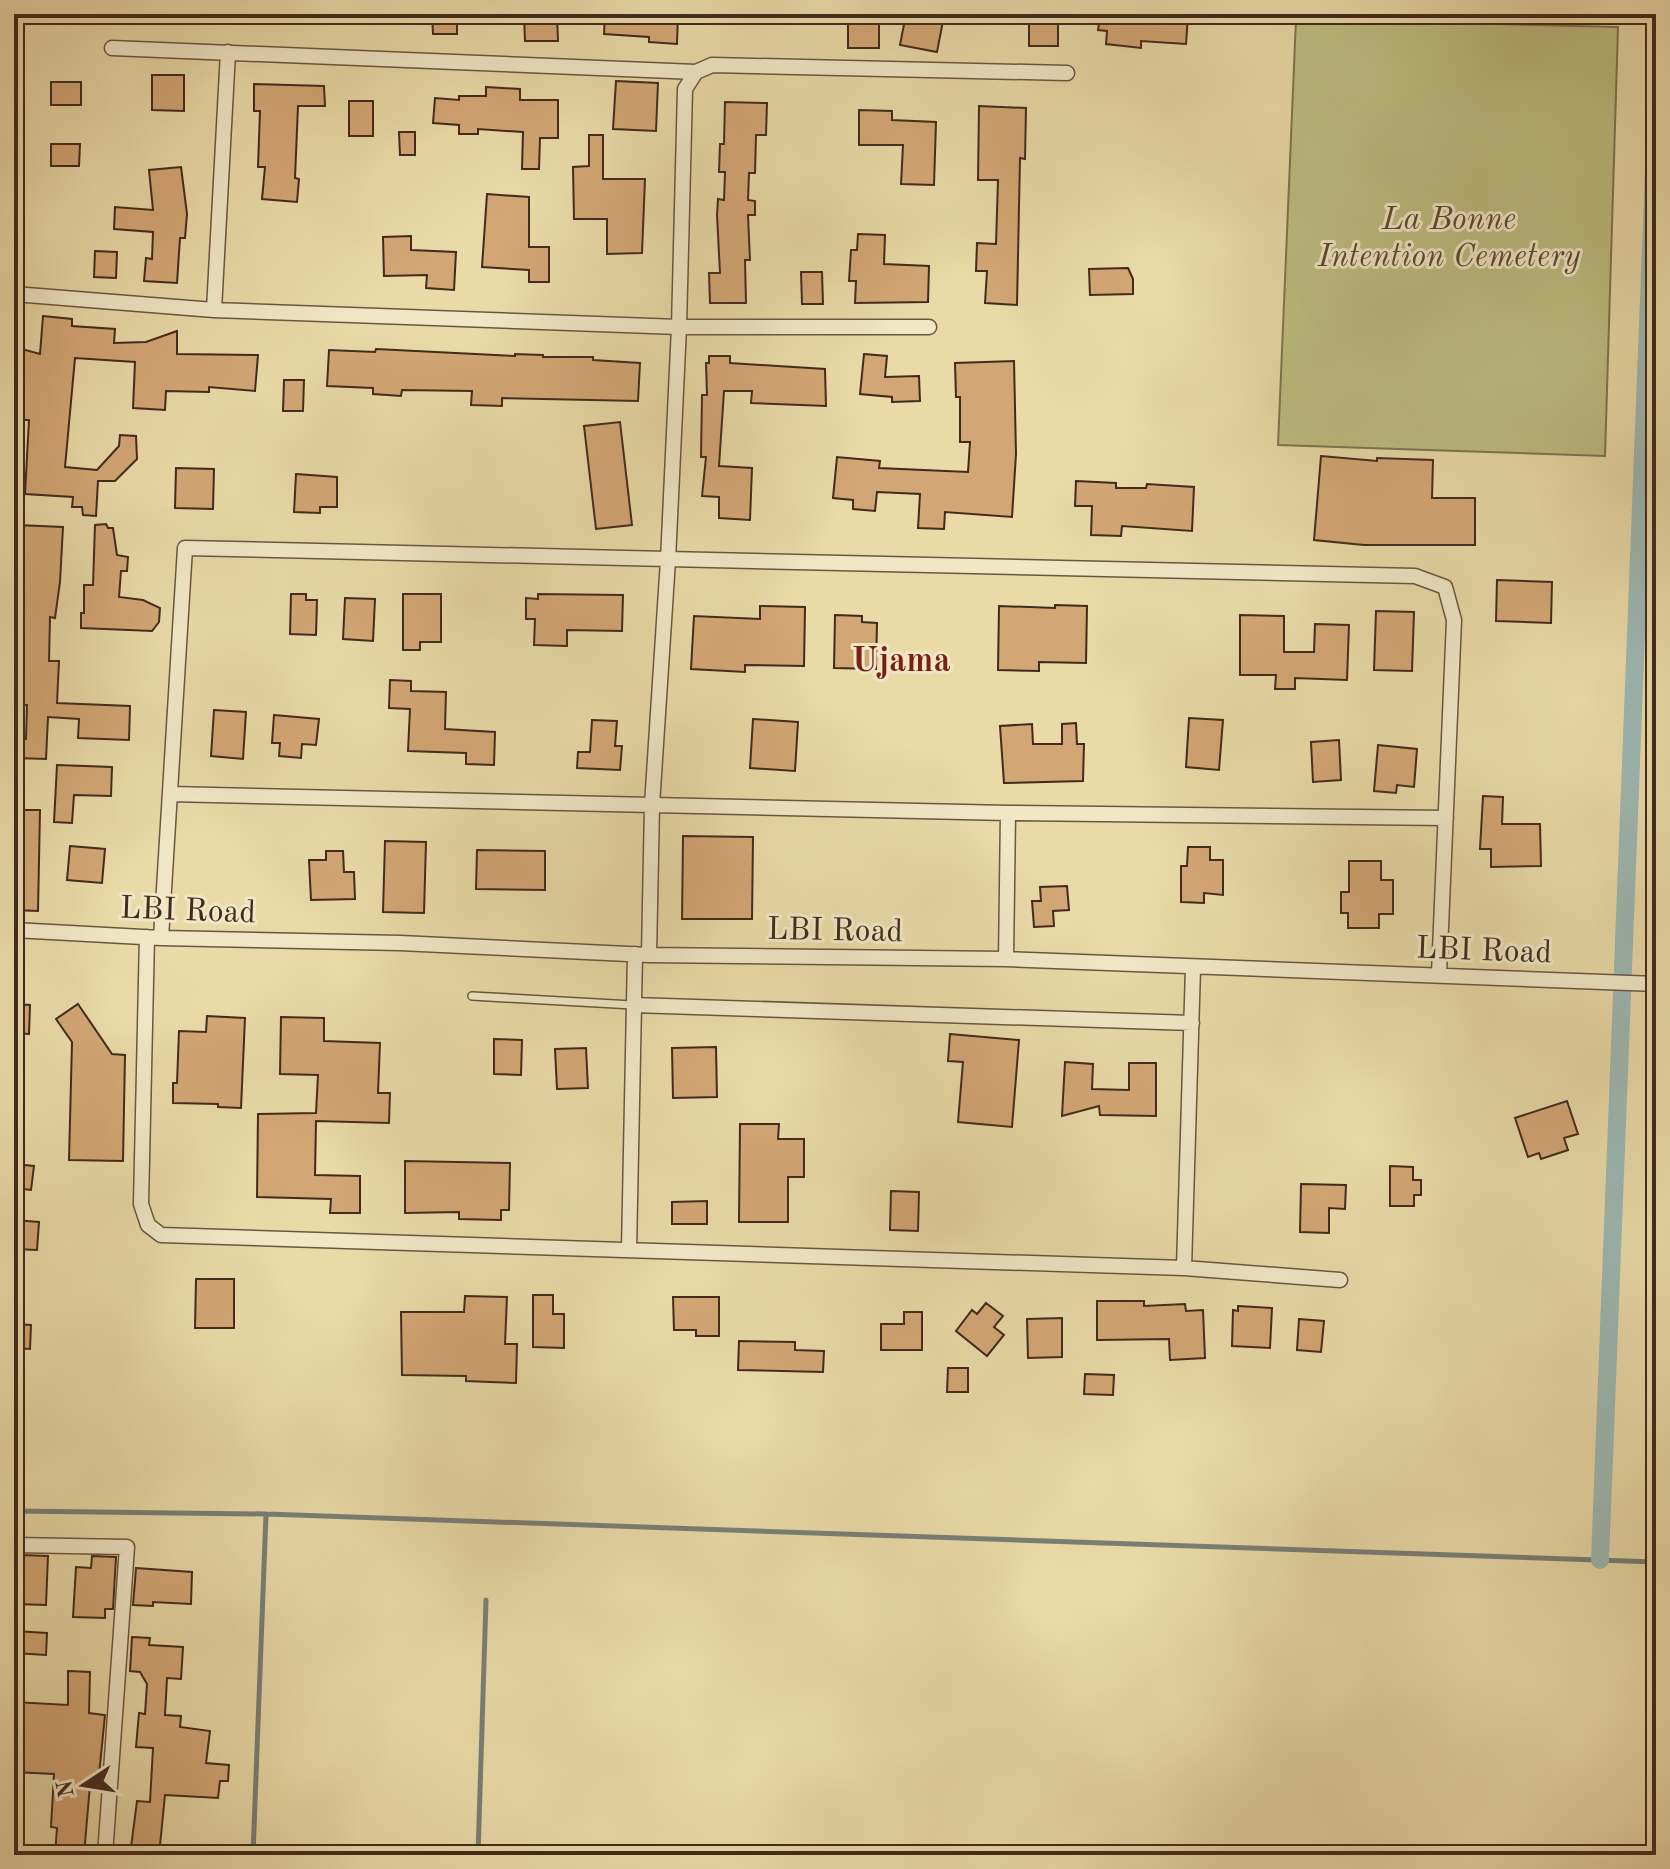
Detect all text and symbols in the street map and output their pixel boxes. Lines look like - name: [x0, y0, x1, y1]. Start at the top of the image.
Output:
- park label: La Bonne Intention Cemetery: [1317, 205, 1581, 274]
- district label: Ujama: [851, 645, 951, 679]
- street label: LBI Road: [119, 894, 257, 930]
- street label: LBI Road: [766, 915, 903, 949]
- street label: LBI Road: [1415, 934, 1553, 970]
- north arrow: [44, 1745, 124, 1825]
- text: N: [54, 1778, 79, 1799]

